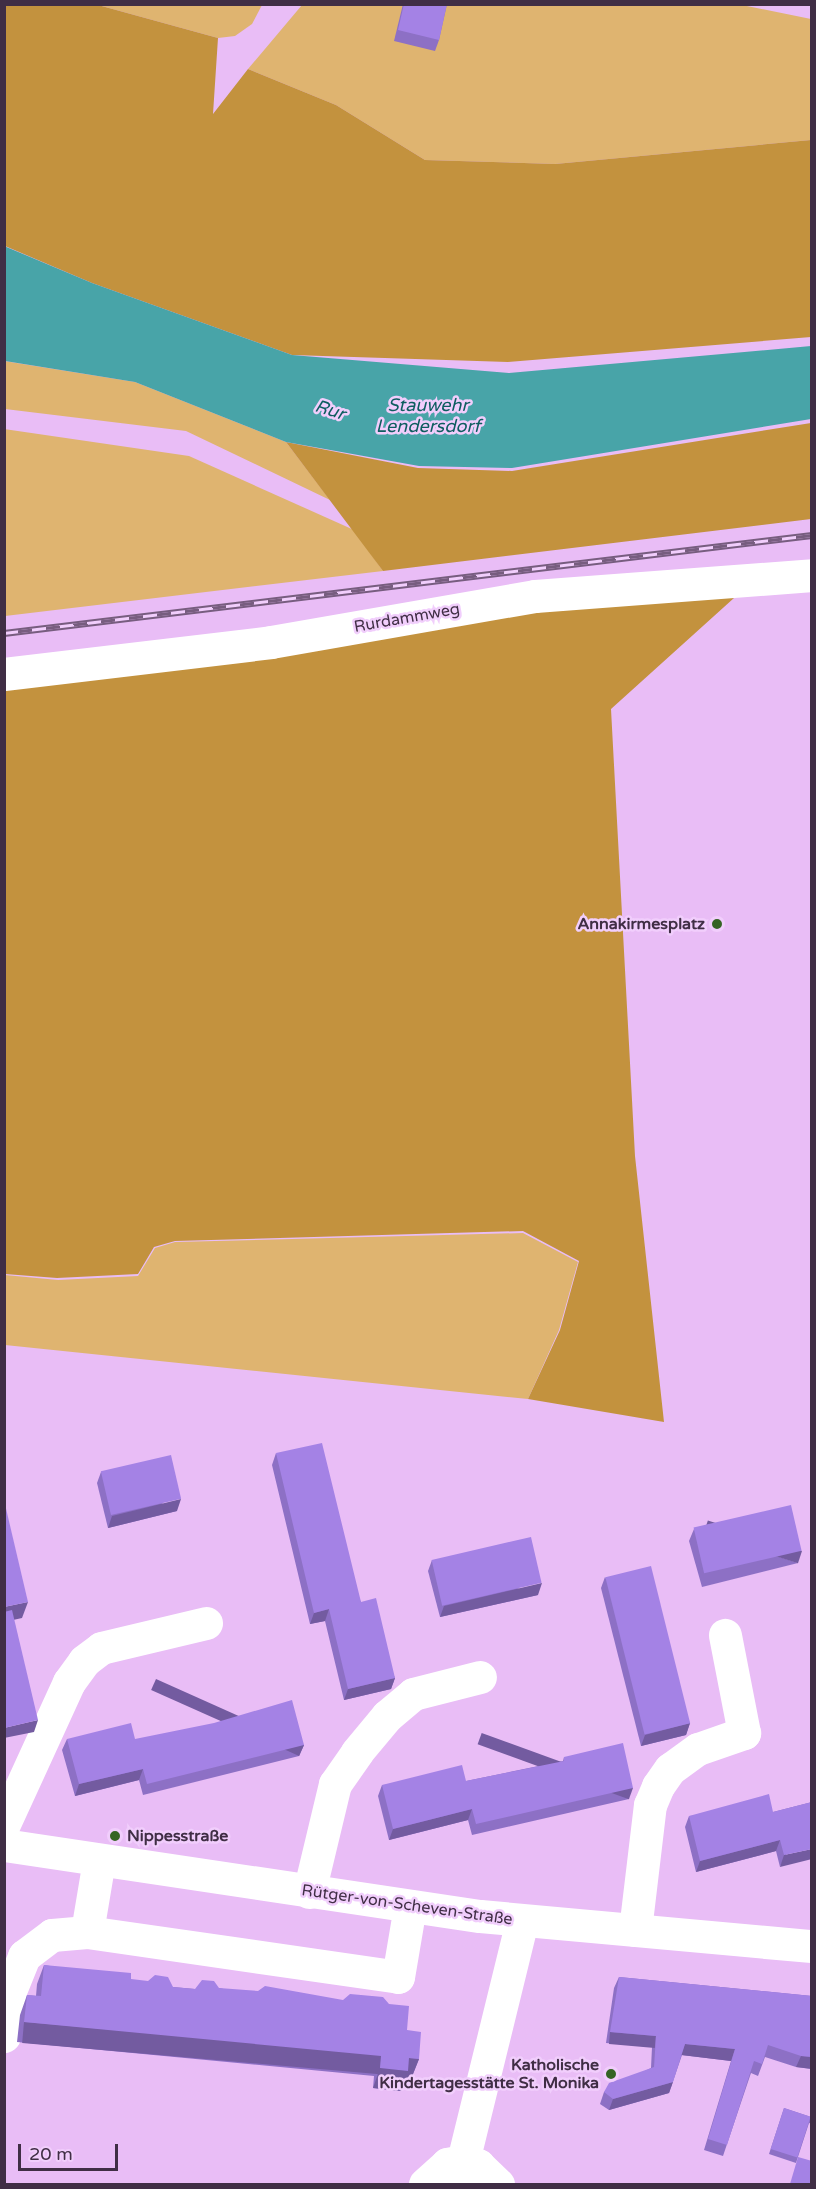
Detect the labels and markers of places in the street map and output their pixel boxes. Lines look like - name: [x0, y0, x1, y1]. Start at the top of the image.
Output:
- place label: Annakirmesplatz: [577, 914, 705, 934]
- marker: Annakirmesplatz: [710, 917, 724, 931]
- place label: Nippesstraße: [127, 1826, 228, 1846]
- marker: Nippesstraße: [108, 1829, 122, 1843]
- place label: Katholische Kindertagesstätte St. Monika: [379, 2055, 599, 2093]
- marker: Katholische Kindertagesstätte St. Monika: [604, 2067, 618, 2081]

